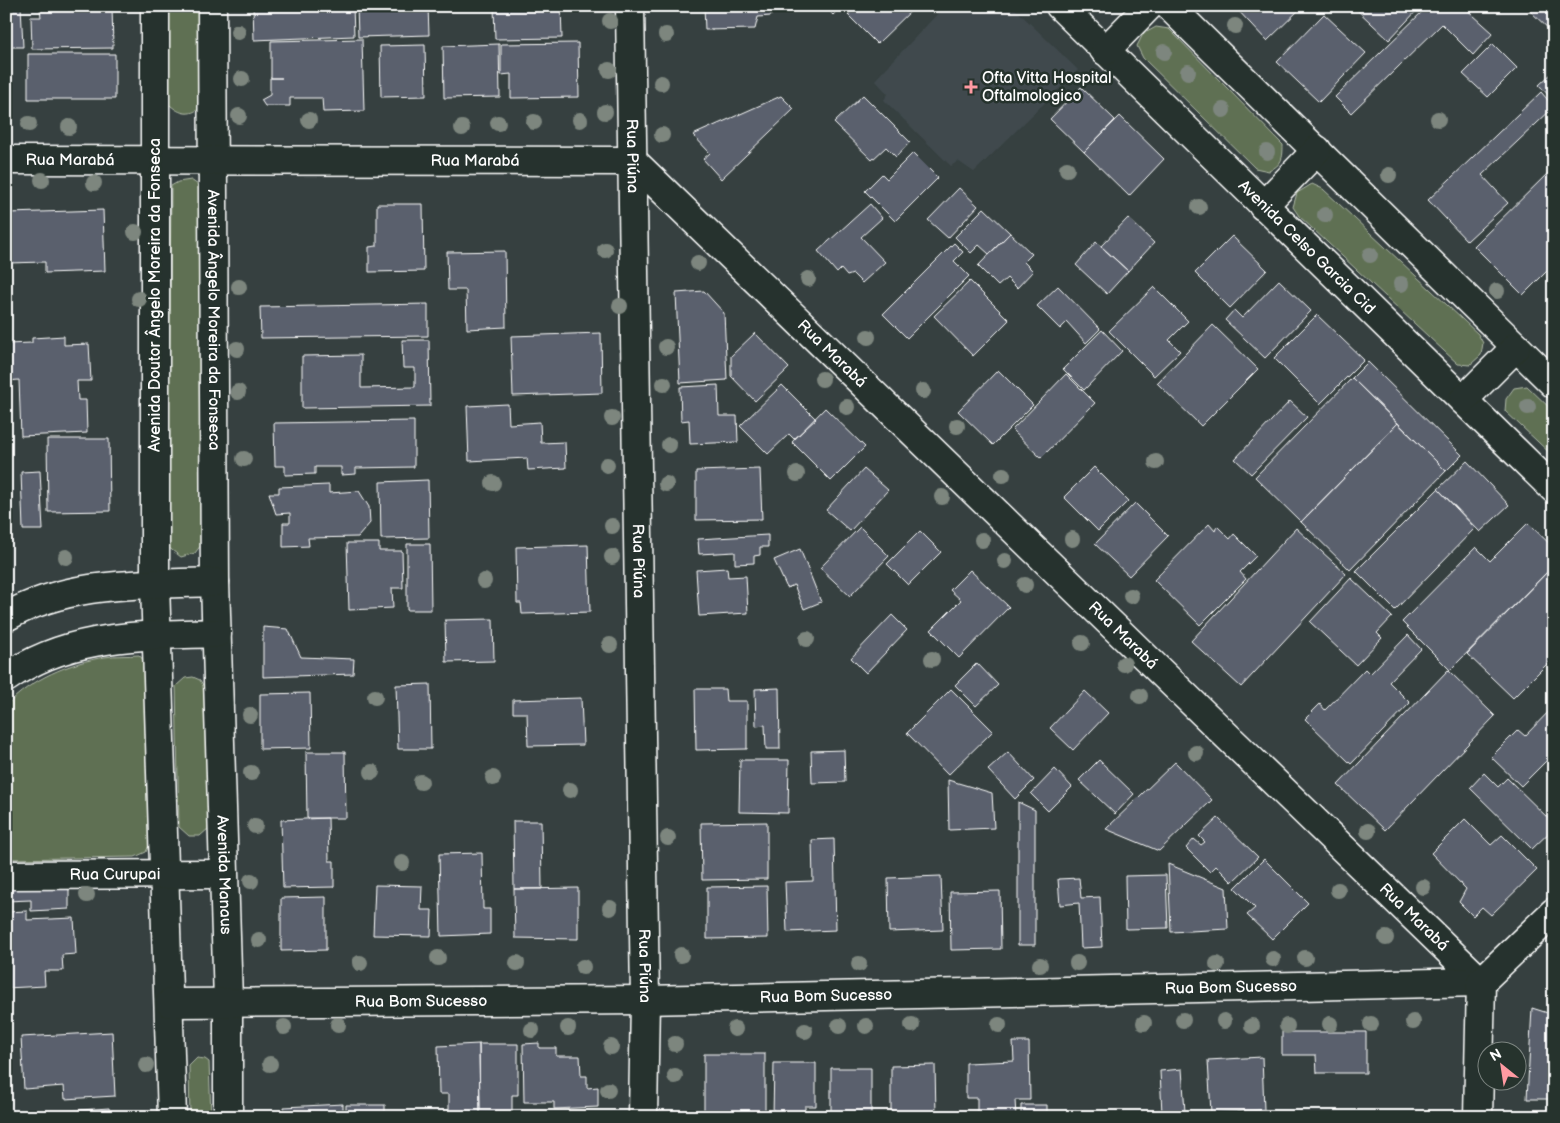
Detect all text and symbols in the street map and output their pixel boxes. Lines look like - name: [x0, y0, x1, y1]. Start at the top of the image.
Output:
- place label: Ofta Vitta Hospital Oftalmologico: [982, 69, 1112, 106]
- marker: Ofta Vitta Hospital Oftalmologico: [964, 80, 978, 94]
- street label: Rua Piúna: [622, 119, 642, 193]
- street label: Avenida Doutor Ângelo Moreira da Fonseca: [144, 138, 165, 452]
- street label: Rua Marabá: [25, 151, 115, 170]
- street label: Rua Marabá: [430, 151, 520, 170]
- street label: Avenida Celso Garcia Cid: [1234, 176, 1379, 318]
- street label: Avenida Ângelo Moreira da Fonseca: [203, 189, 225, 451]
- street label: Rua Marabá: [793, 316, 871, 392]
- street label: Rua Piúna: [628, 524, 648, 598]
- street label: Rua Marabá: [1084, 598, 1162, 673]
- street label: Avenida Manaus: [213, 815, 235, 935]
- street label: Rua Curupai: [70, 865, 160, 884]
- street label: Rua Marabá: [1375, 879, 1453, 955]
- street label: Rua Piúna: [634, 929, 655, 1003]
- street label: Rua Bom Sucesso: [1164, 976, 1297, 998]
- street label: Rua Bom Sucesso: [759, 985, 892, 1007]
- street label: Rua Bom Sucesso: [355, 991, 487, 1011]
- north arrow: [1478, 1040, 1528, 1090]
- text: N: [1487, 1045, 1505, 1065]

